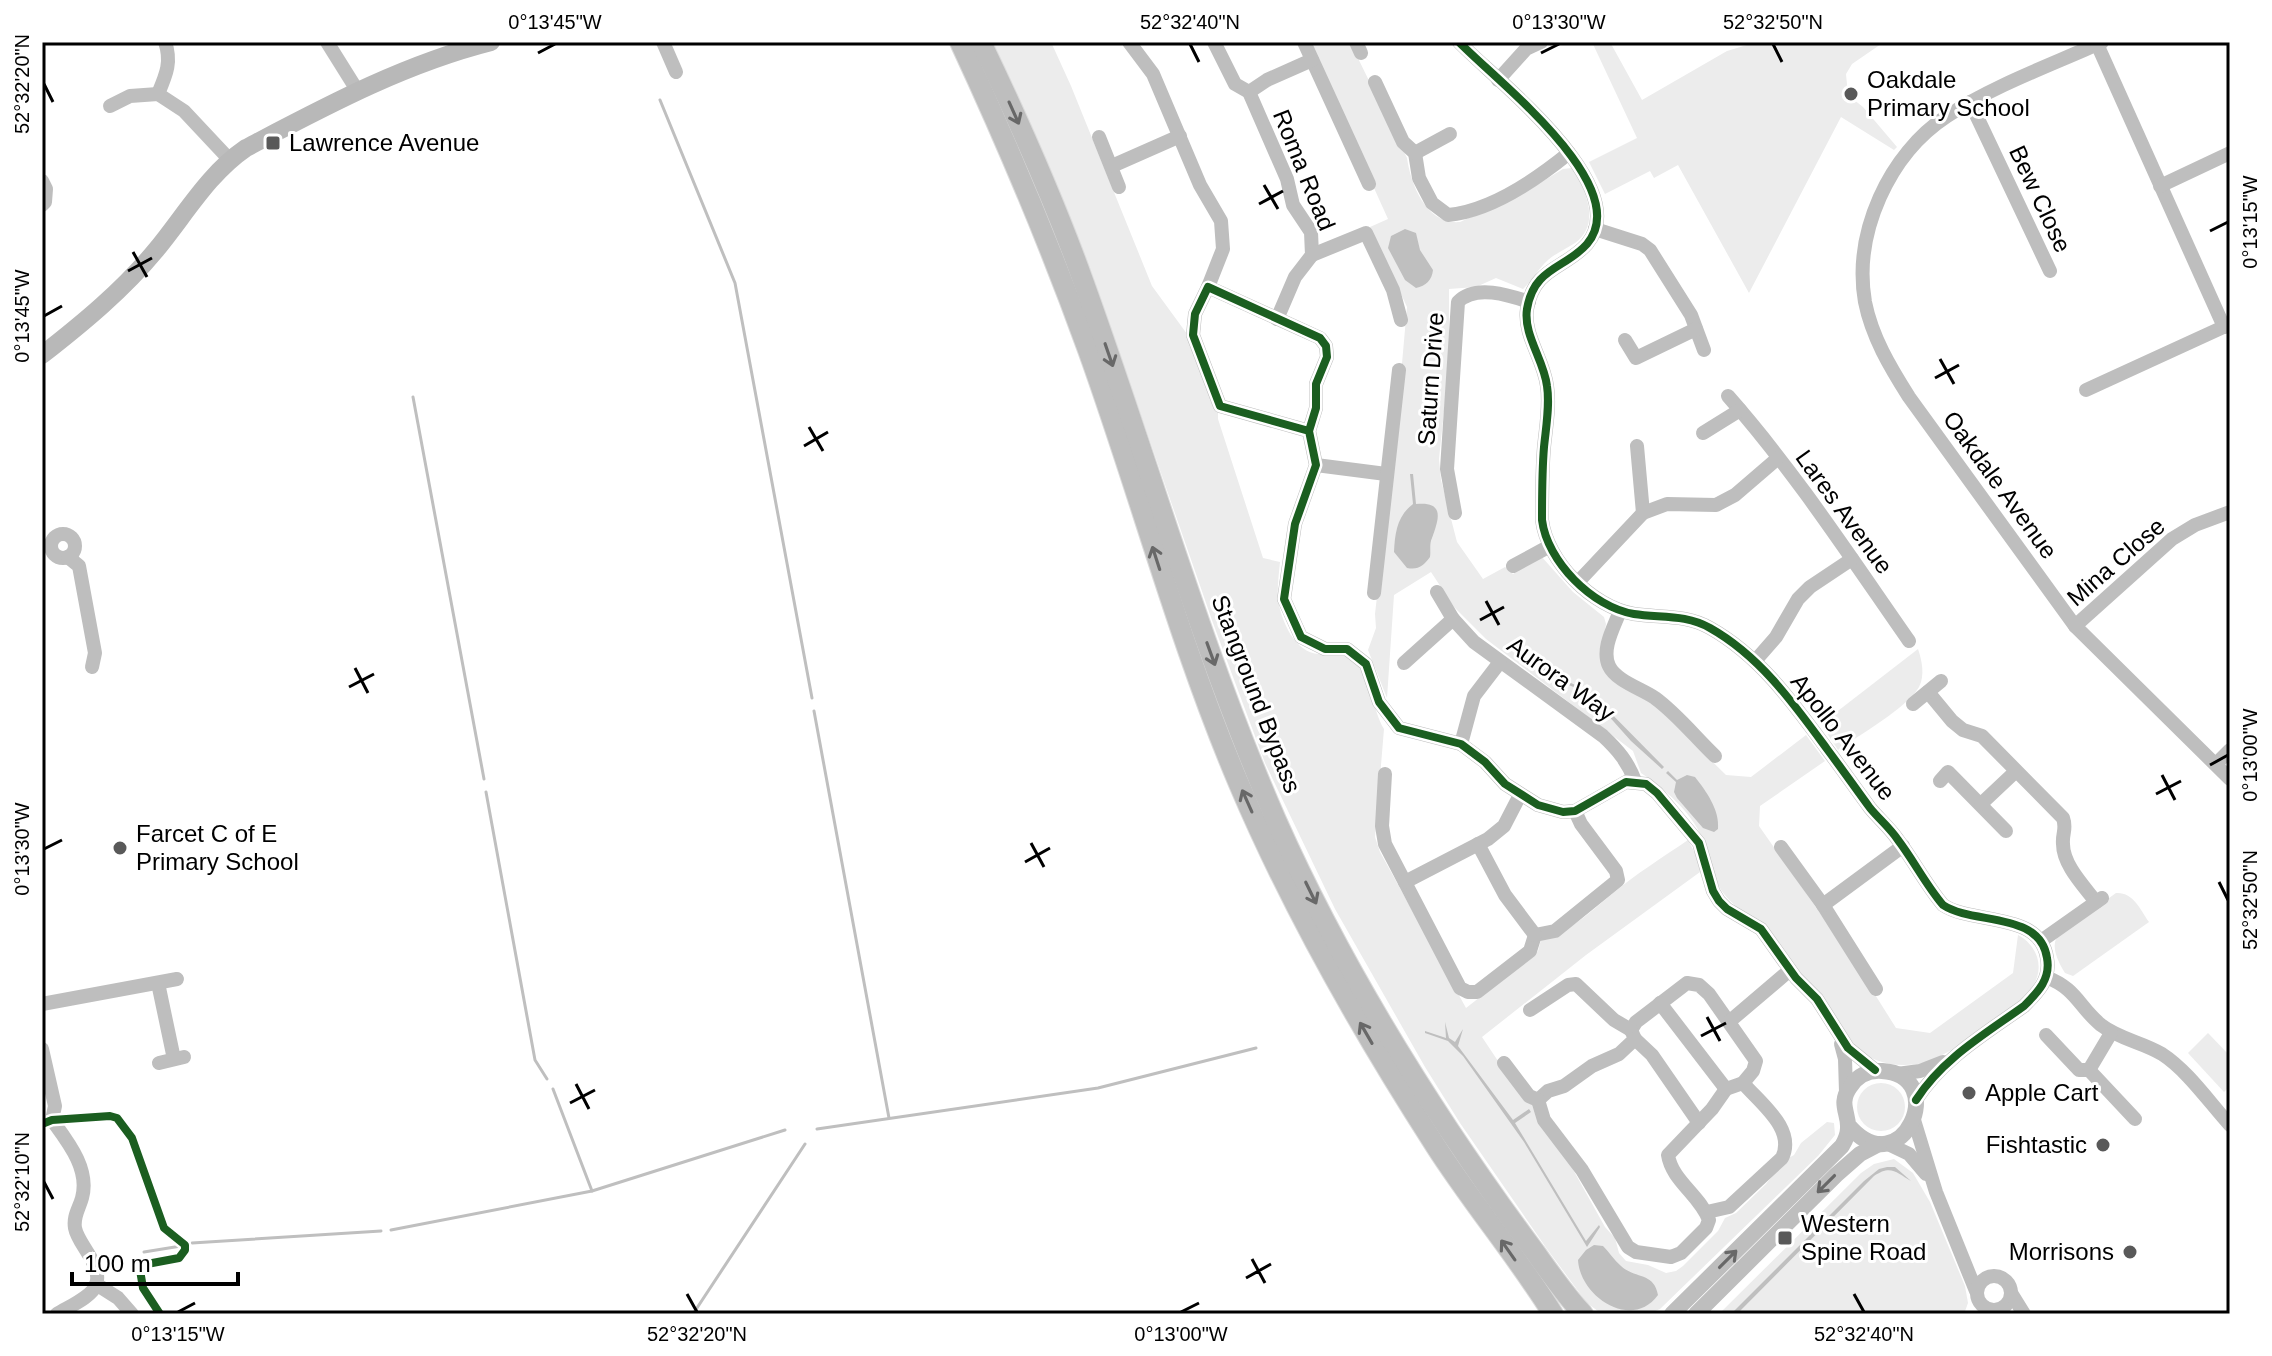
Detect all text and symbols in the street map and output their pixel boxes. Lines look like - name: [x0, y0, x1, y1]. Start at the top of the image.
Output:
- text: 0°13'45"W: [508, 11, 602, 33]
- text: 52°32'40"N: [1140, 11, 1240, 33]
- text: 0°13'30"W: [1512, 11, 1606, 33]
- text: 52°32'50"N: [1723, 11, 1823, 33]
- text: 52°32'20"N: [11, 34, 33, 134]
- place label: Oakdale Primary School: [1867, 66, 2030, 121]
- marker: Oakdale Primary School: [1842, 85, 1860, 103]
- one-way arrow: [1007, 100, 1022, 125]
- street label: Roma Road: [1268, 105, 1341, 234]
- place label: Lawrence Avenue: [289, 129, 479, 156]
- marker: Lawrence Avenue: [264, 134, 282, 152]
- street label: Bew Close: [2004, 141, 2077, 256]
- text: 0°13'15"W: [2239, 175, 2261, 269]
- text: 0°13'45"W: [11, 269, 33, 363]
- street label: Saturn Drive: [1412, 311, 1449, 446]
- one-way arrow: [1103, 342, 1117, 366]
- street label: Oakdale Avenue: [1938, 406, 2063, 564]
- street label: Lares Avenue: [1790, 445, 1898, 579]
- street label: Mina Close: [2062, 512, 2170, 611]
- one-way arrow: [1148, 546, 1162, 571]
- street label: Stanground Bypass: [1206, 591, 1307, 796]
- street label: Aurora Way: [1502, 631, 1620, 726]
- one-way arrow: [1205, 641, 1219, 665]
- street label: Apollo Avenue: [1786, 668, 1901, 805]
- text: 0°13'00"W: [2239, 708, 2261, 802]
- one-way arrow: [1239, 790, 1254, 814]
- text: 0°13'30"W: [11, 802, 33, 896]
- place label: Farcet C of E Primary School: [136, 820, 299, 875]
- marker: Farcet C of E Primary School: [111, 839, 129, 857]
- text: 52°32'50"N: [2239, 850, 2261, 950]
- one-way arrow: [1304, 881, 1320, 905]
- one-way arrow: [1358, 1021, 1373, 1045]
- place label: Apple Cart: [1985, 1079, 2099, 1106]
- marker: Apple Cart: [1960, 1084, 1978, 1102]
- place label: Fishtastic: [1986, 1131, 2087, 1158]
- text: 52°32'10"N: [11, 1132, 33, 1232]
- marker: Fishtastic: [2094, 1136, 2112, 1154]
- one-way arrow: [1817, 1174, 1836, 1193]
- place label: Western Spine Road: [1801, 1210, 1926, 1265]
- marker: Western Spine Road: [1776, 1229, 1794, 1247]
- scale bar: [72, 1236, 238, 1286]
- place label: Morrisons: [2009, 1238, 2114, 1265]
- one-way arrow: [1500, 1240, 1517, 1261]
- marker: Morrisons: [2121, 1243, 2139, 1261]
- text: 100 m: [84, 1250, 151, 1277]
- one-way arrow: [1718, 1250, 1738, 1269]
- text: 0°13'15"W: [131, 1323, 225, 1345]
- text: 52°32'20"N: [647, 1323, 747, 1345]
- text: 0°13'00"W: [1134, 1323, 1228, 1345]
- text: 52°32'40"N: [1814, 1323, 1914, 1345]

